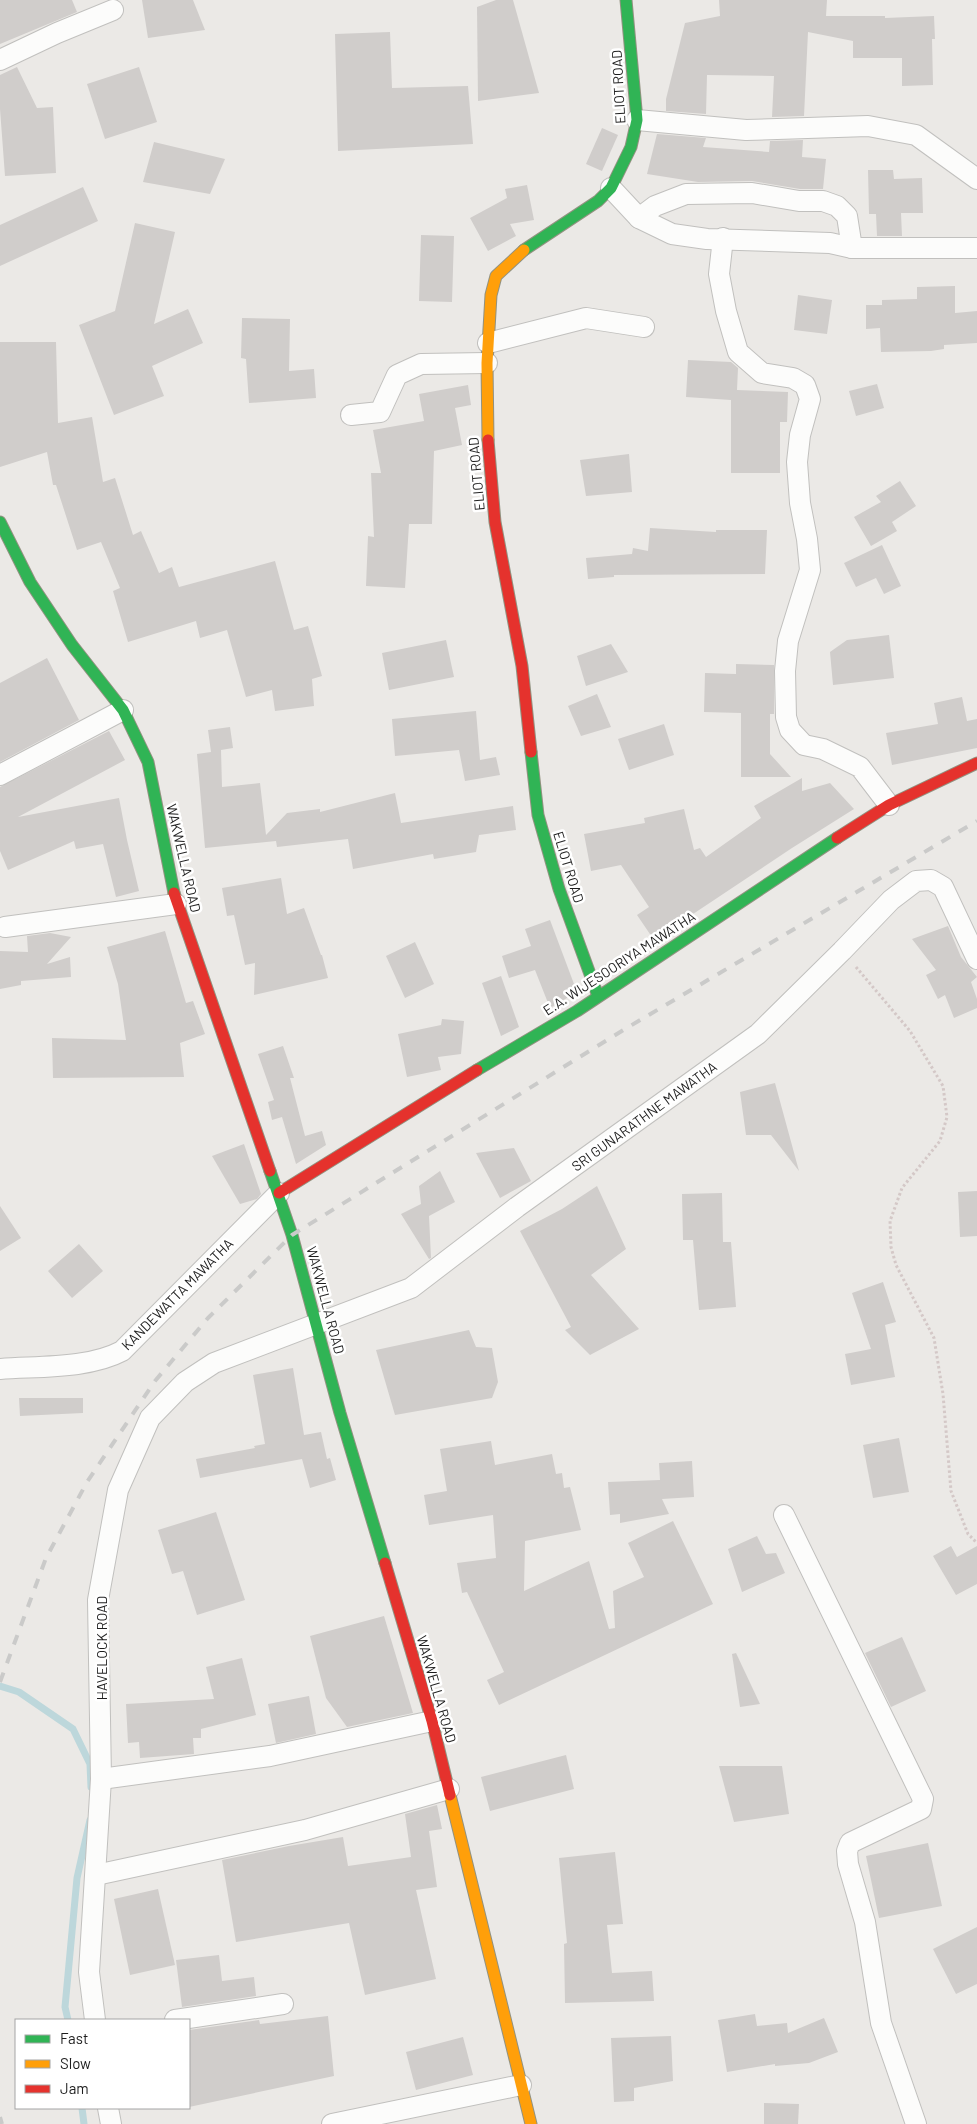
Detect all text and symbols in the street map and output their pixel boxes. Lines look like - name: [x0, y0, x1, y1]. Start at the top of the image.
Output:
- street label: ELIOT ROAD: [608, 50, 628, 124]
- street label: ELIOT ROAD: [464, 436, 488, 512]
- street label: WAKWELLA ROAD: [163, 802, 205, 914]
- street label: ELIOT ROAD: [550, 829, 588, 905]
- street label: E.A. WIJESOORIYA MAWATHA: [540, 907, 699, 1019]
- street label: SRI GUNARATHNE MAWATHA: [568, 1057, 720, 1174]
- street label: KANDEWATTA MAWATHA: [118, 1234, 237, 1353]
- street label: WAKWELLA ROAD: [303, 1244, 349, 1356]
- street label: HAVELOCK ROAD: [93, 1596, 110, 1700]
- street label: WAKWELLA ROAD: [414, 1633, 460, 1745]
- legend: [15, 2019, 190, 2109]
- text: Fast: [60, 2029, 88, 2047]
- text: Slow: [60, 2054, 91, 2072]
- text: Jam: [60, 2079, 89, 2097]

